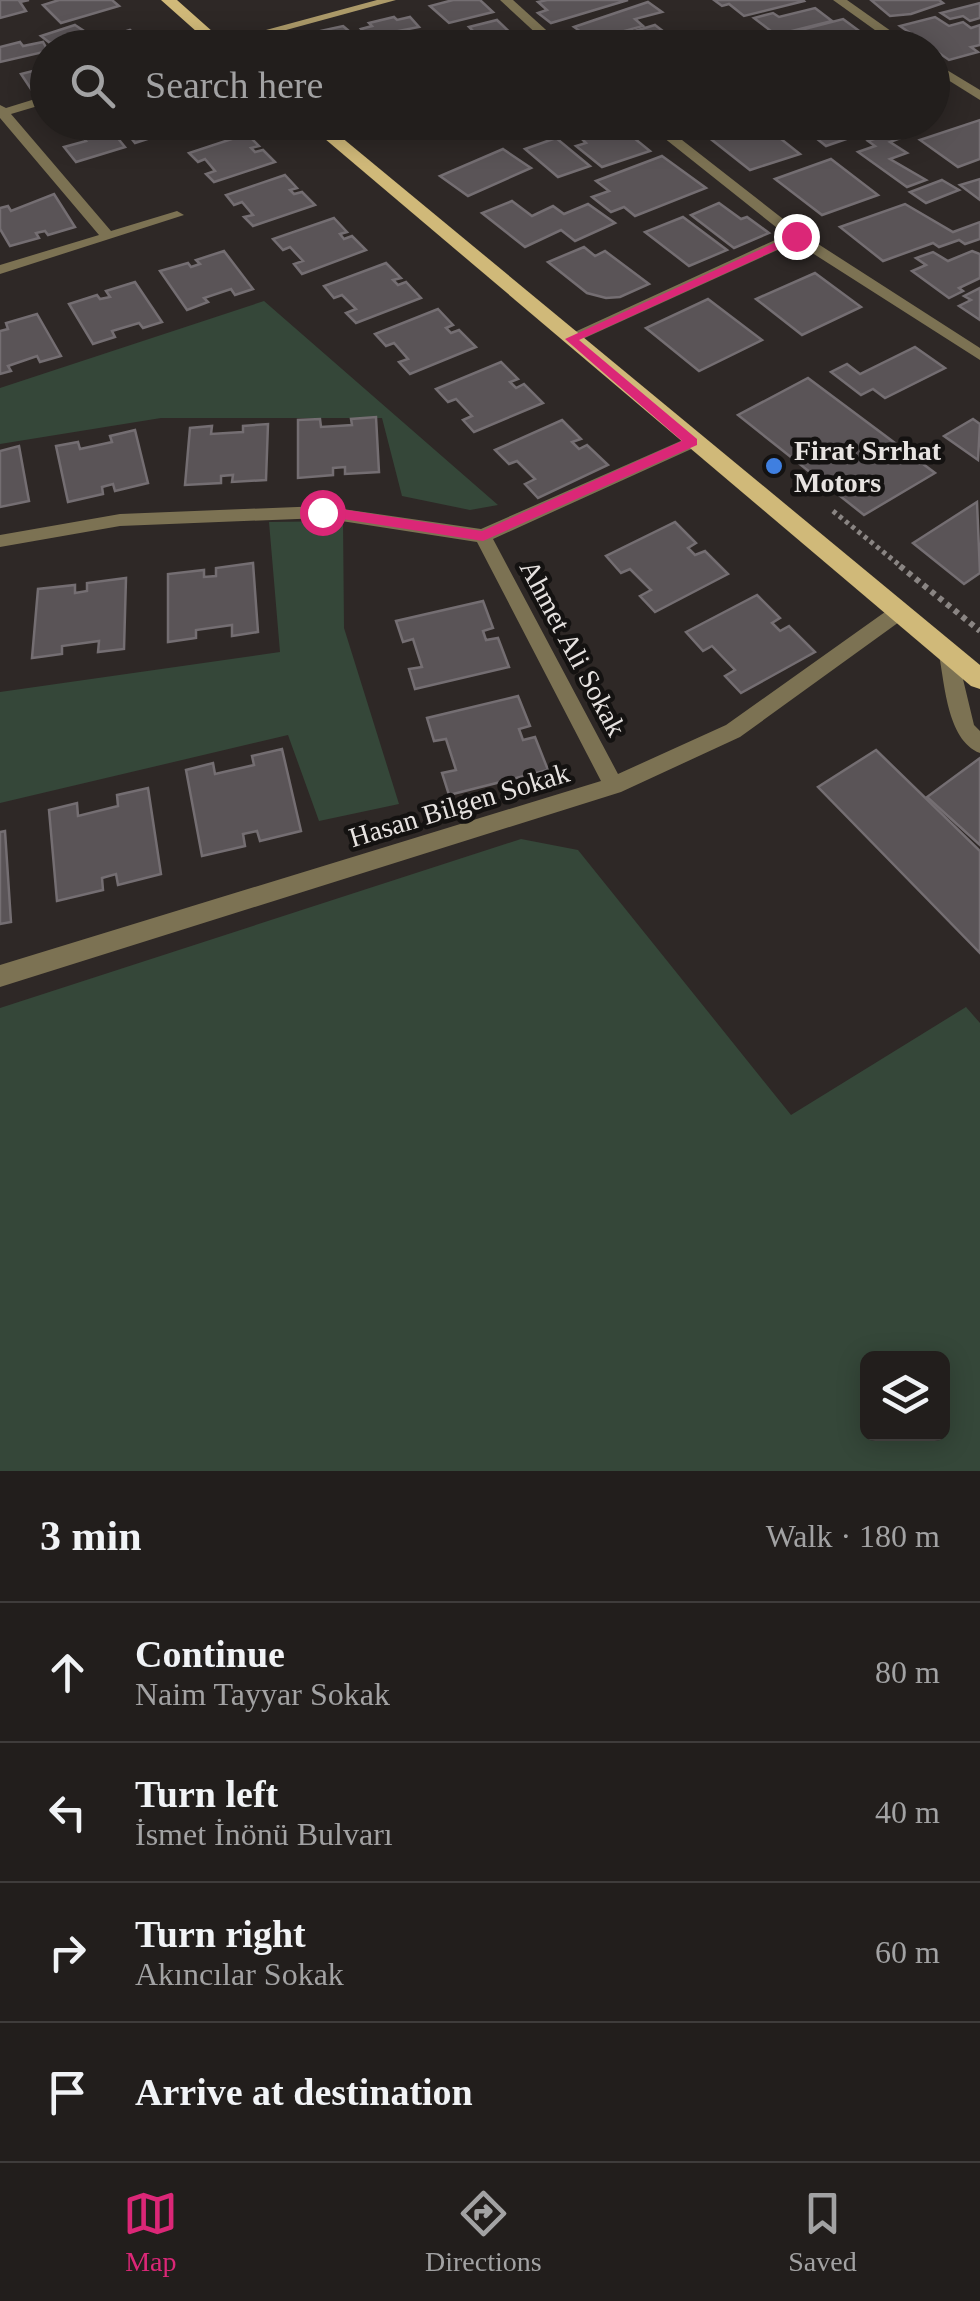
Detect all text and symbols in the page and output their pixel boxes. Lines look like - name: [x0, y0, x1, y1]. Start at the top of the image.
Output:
- search box: [30, 30, 950, 140]
- icon: search: [65, 58, 120, 113]
- text: Search here: [145, 64, 323, 106]
- route end: [774, 214, 820, 260]
- place label: Firat Srrhat Motors: [794, 435, 942, 498]
- marker: Firat Srrhat Motors: [763, 455, 785, 477]
- route start: [300, 490, 346, 536]
- street label: Ahmet Ali Sokak: [514, 555, 632, 741]
- street label: Hasan Bilgen Sokak: [345, 757, 573, 853]
- map controls: [860, 1351, 950, 1441]
- button: layers: [860, 1351, 950, 1441]
- text: 3 min: [40, 1513, 142, 1559]
- text: Walk · 180 m: [766, 1518, 940, 1554]
- text: Continue: [135, 1633, 285, 1675]
- icon: ahead: [40, 1645, 95, 1700]
- text: 80 m: [875, 1654, 940, 1690]
- text: Naim Tayyar Sokak: [135, 1676, 390, 1712]
- text: Turn left: [135, 1773, 278, 1815]
- icon: left: [40, 1785, 95, 1840]
- text: 40 m: [875, 1794, 940, 1830]
- text: İsmet İnönü Bulvarı: [135, 1816, 393, 1852]
- text: Turn right: [135, 1913, 306, 1955]
- icon: right: [40, 1925, 95, 1980]
- text: 60 m: [875, 1934, 940, 1970]
- text: Akıncılar Sokak: [135, 1956, 344, 1992]
- icon: arrive: [40, 2065, 95, 2120]
- text: Arrive at destination: [135, 2071, 473, 2113]
- tab: Map: [123, 2186, 178, 2278]
- tab: Directions: [425, 2186, 542, 2278]
- tab: Saved: [788, 2186, 857, 2278]

